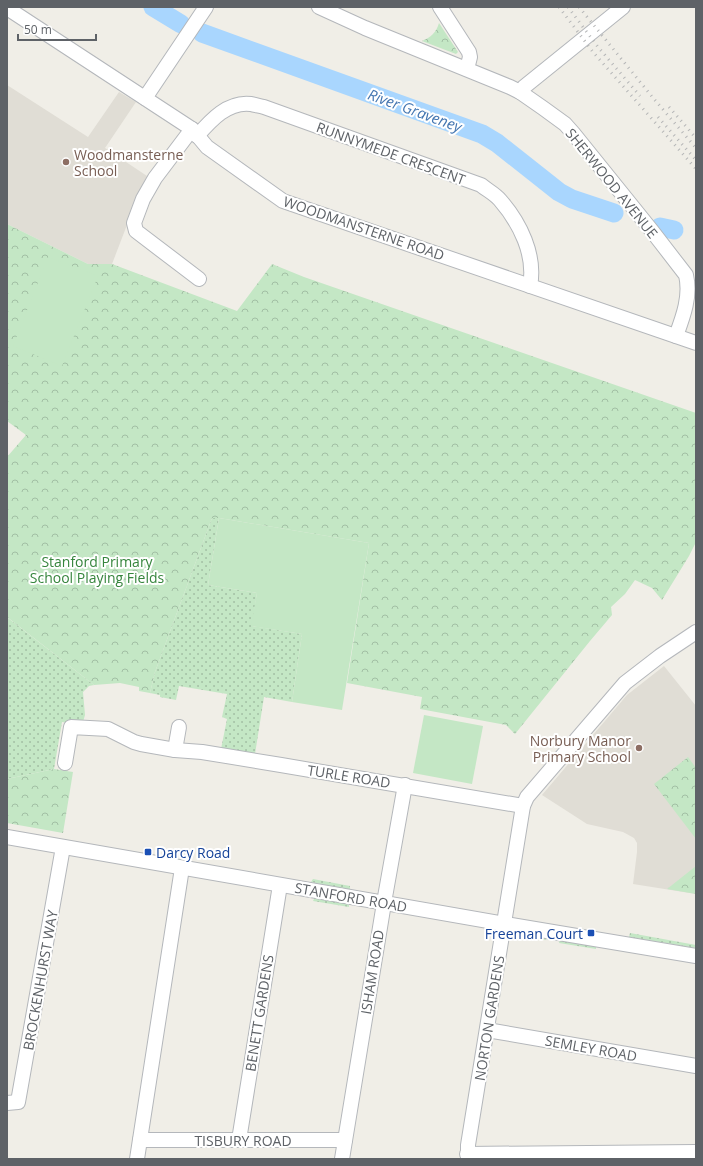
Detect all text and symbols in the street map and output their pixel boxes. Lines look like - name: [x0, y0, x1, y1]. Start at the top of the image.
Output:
- scale bar: [18, 16, 96, 42]
- text: 50 m: [24, 21, 52, 38]
- water label: River Graveney: [365, 84, 466, 137]
- street label: RUNNYMEDE CRESCENT: [314, 117, 469, 189]
- street label: SHERWOOD AVENUE: [562, 124, 662, 242]
- place label: Woodmansterne School: [74, 145, 183, 180]
- marker: Woodmansterne School: [61, 157, 71, 167]
- street label: WOODMANSTERNE ROAD: [281, 191, 447, 265]
- park label: Stanford Primary School Playing Fields: [30, 552, 165, 587]
- place label: Norbury Manor Primary School: [530, 731, 631, 766]
- marker: Norbury Manor Primary School: [634, 743, 644, 753]
- street label: TURLE ROAD: [306, 760, 392, 792]
- place label: Darcy Road: [156, 843, 230, 862]
- marker: Darcy Road: [143, 847, 153, 857]
- street label: STANFORD ROAD: [293, 878, 409, 916]
- street label: BROCKENHURST WAY: [18, 908, 62, 1052]
- place label: Freeman Court: [485, 924, 583, 943]
- street label: ISHAM ROAD: [356, 928, 388, 1016]
- marker: Freeman Court: [586, 928, 596, 938]
- street label: BENETT GARDENS: [240, 953, 278, 1073]
- street label: NORTON GARDENS: [470, 954, 508, 1082]
- street label: SEMLEY ROAD: [543, 1031, 639, 1065]
- street label: TISBURY ROAD: [194, 1131, 292, 1150]

